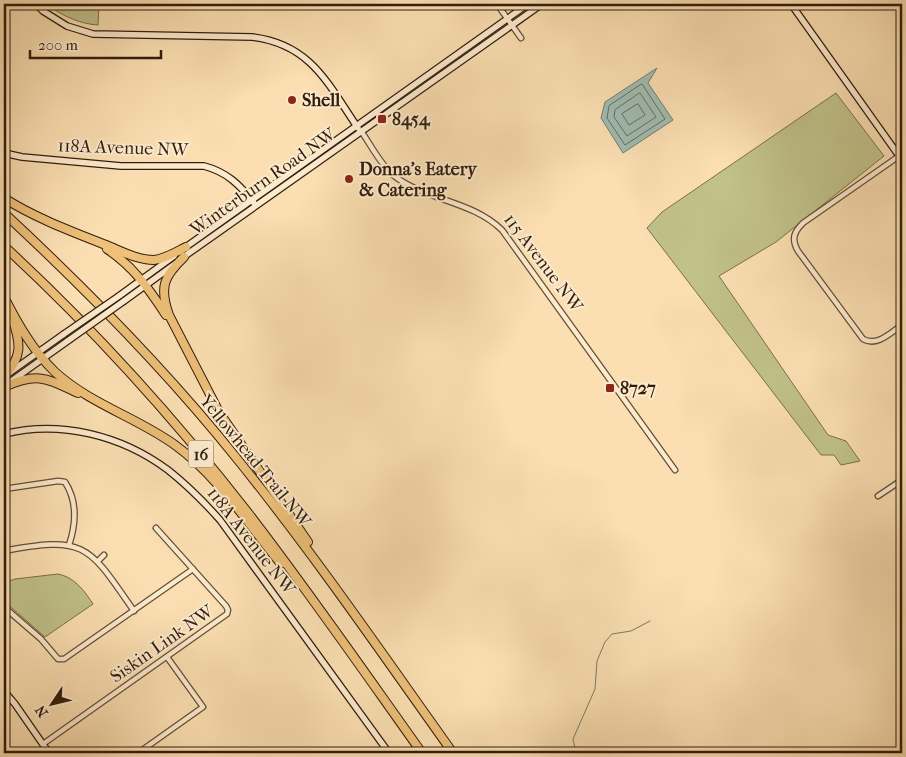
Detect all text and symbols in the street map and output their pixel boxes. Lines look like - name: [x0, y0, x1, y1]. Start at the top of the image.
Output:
- scale bar: [30, 28, 161, 60]
- text: 200 m: [38, 36, 78, 54]
- place label: Shell: [302, 90, 341, 111]
- marker: Shell: [286, 94, 298, 106]
- place label: 8454: [392, 109, 431, 130]
- marker: 8454: [376, 113, 388, 125]
- street label: Winterburn Road NW: [185, 123, 341, 241]
- street label: 118A Avenue NW: [57, 135, 190, 161]
- place label: Donna’s Eatery & Catering: [359, 159, 478, 201]
- marker: Donna’s Eatery & Catering: [343, 173, 355, 185]
- street label: 115 Avenue NW: [499, 210, 588, 317]
- place label: 8727: [620, 378, 656, 399]
- marker: 8727: [604, 382, 616, 394]
- street label: Yellowhead Trail NW: [194, 390, 316, 533]
- road number: 16: [188, 440, 214, 468]
- street label: 118A Avenue NW: [202, 483, 300, 600]
- street label: Siskin Link NW: [106, 600, 219, 687]
- north arrow: [28, 680, 78, 730]
- text: N: [32, 702, 52, 720]

